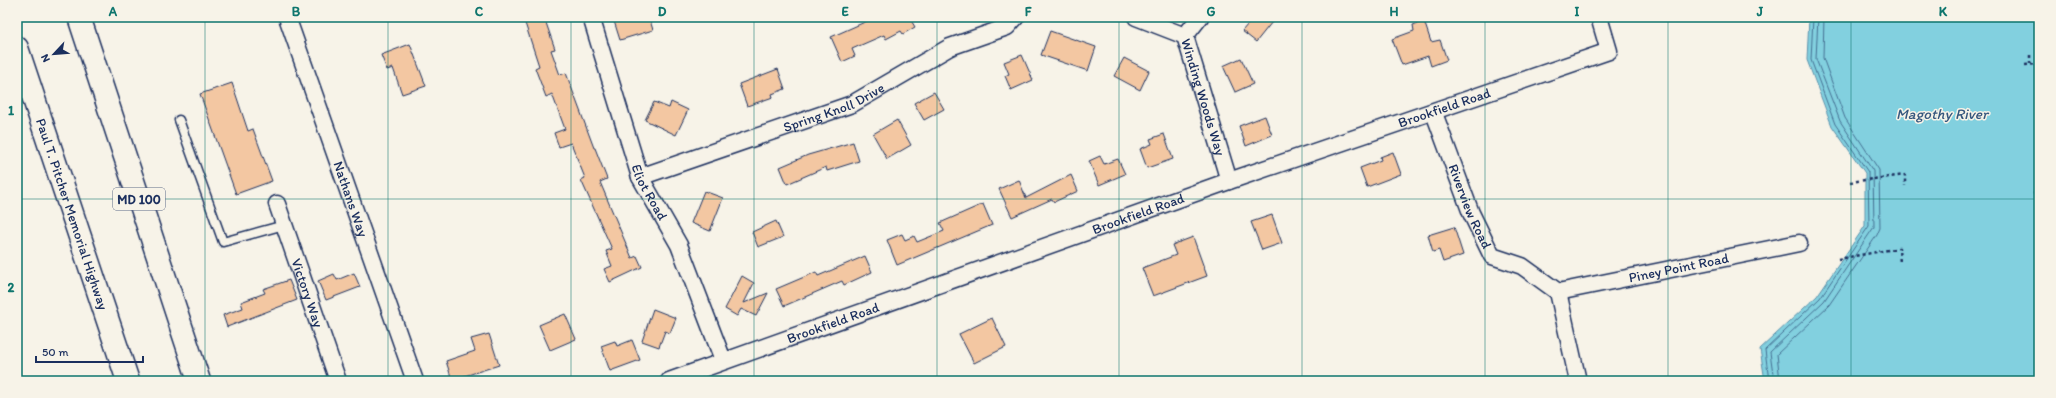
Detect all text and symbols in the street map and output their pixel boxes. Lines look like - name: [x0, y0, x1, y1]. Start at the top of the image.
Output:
- text: A: [108, 4, 118, 19]
- text: B: [292, 4, 301, 19]
- text: C: [475, 4, 484, 19]
- text: D: [658, 4, 667, 19]
- text: E: [841, 4, 849, 19]
- text: F: [1025, 4, 1032, 19]
- text: G: [1207, 4, 1216, 19]
- text: H: [1390, 4, 1399, 19]
- text: I: [1575, 4, 1580, 19]
- text: J: [1756, 4, 1764, 19]
- text: K: [1939, 4, 1948, 19]
- north arrow: [34, 34, 74, 74]
- street label: Winding Woods Way: [1178, 36, 1229, 158]
- text: N: [38, 52, 53, 64]
- street label: Spring Knoll Drive: [781, 79, 887, 136]
- street label: Brookfield Road: [1396, 84, 1493, 131]
- text: 1: [8, 103, 14, 118]
- water label: Magothy River: [1896, 105, 1990, 123]
- street label: Paul T. Pitcher Memorial Highway: [32, 116, 112, 312]
- street label: Nathans Way: [330, 159, 372, 240]
- street label: Riverview Road: [1445, 161, 1496, 252]
- street label: Eliot Road: [628, 162, 672, 223]
- road number: MD 100: [113, 188, 165, 210]
- street label: Brookfield Road: [1090, 189, 1187, 238]
- street label: Piney Point Road: [1627, 249, 1730, 286]
- street label: Victory Way: [288, 256, 328, 330]
- text: 2: [8, 280, 15, 295]
- street label: Brookfield Road: [785, 298, 882, 347]
- scale bar: [36, 338, 143, 364]
- text: 50 m: [42, 345, 68, 359]

